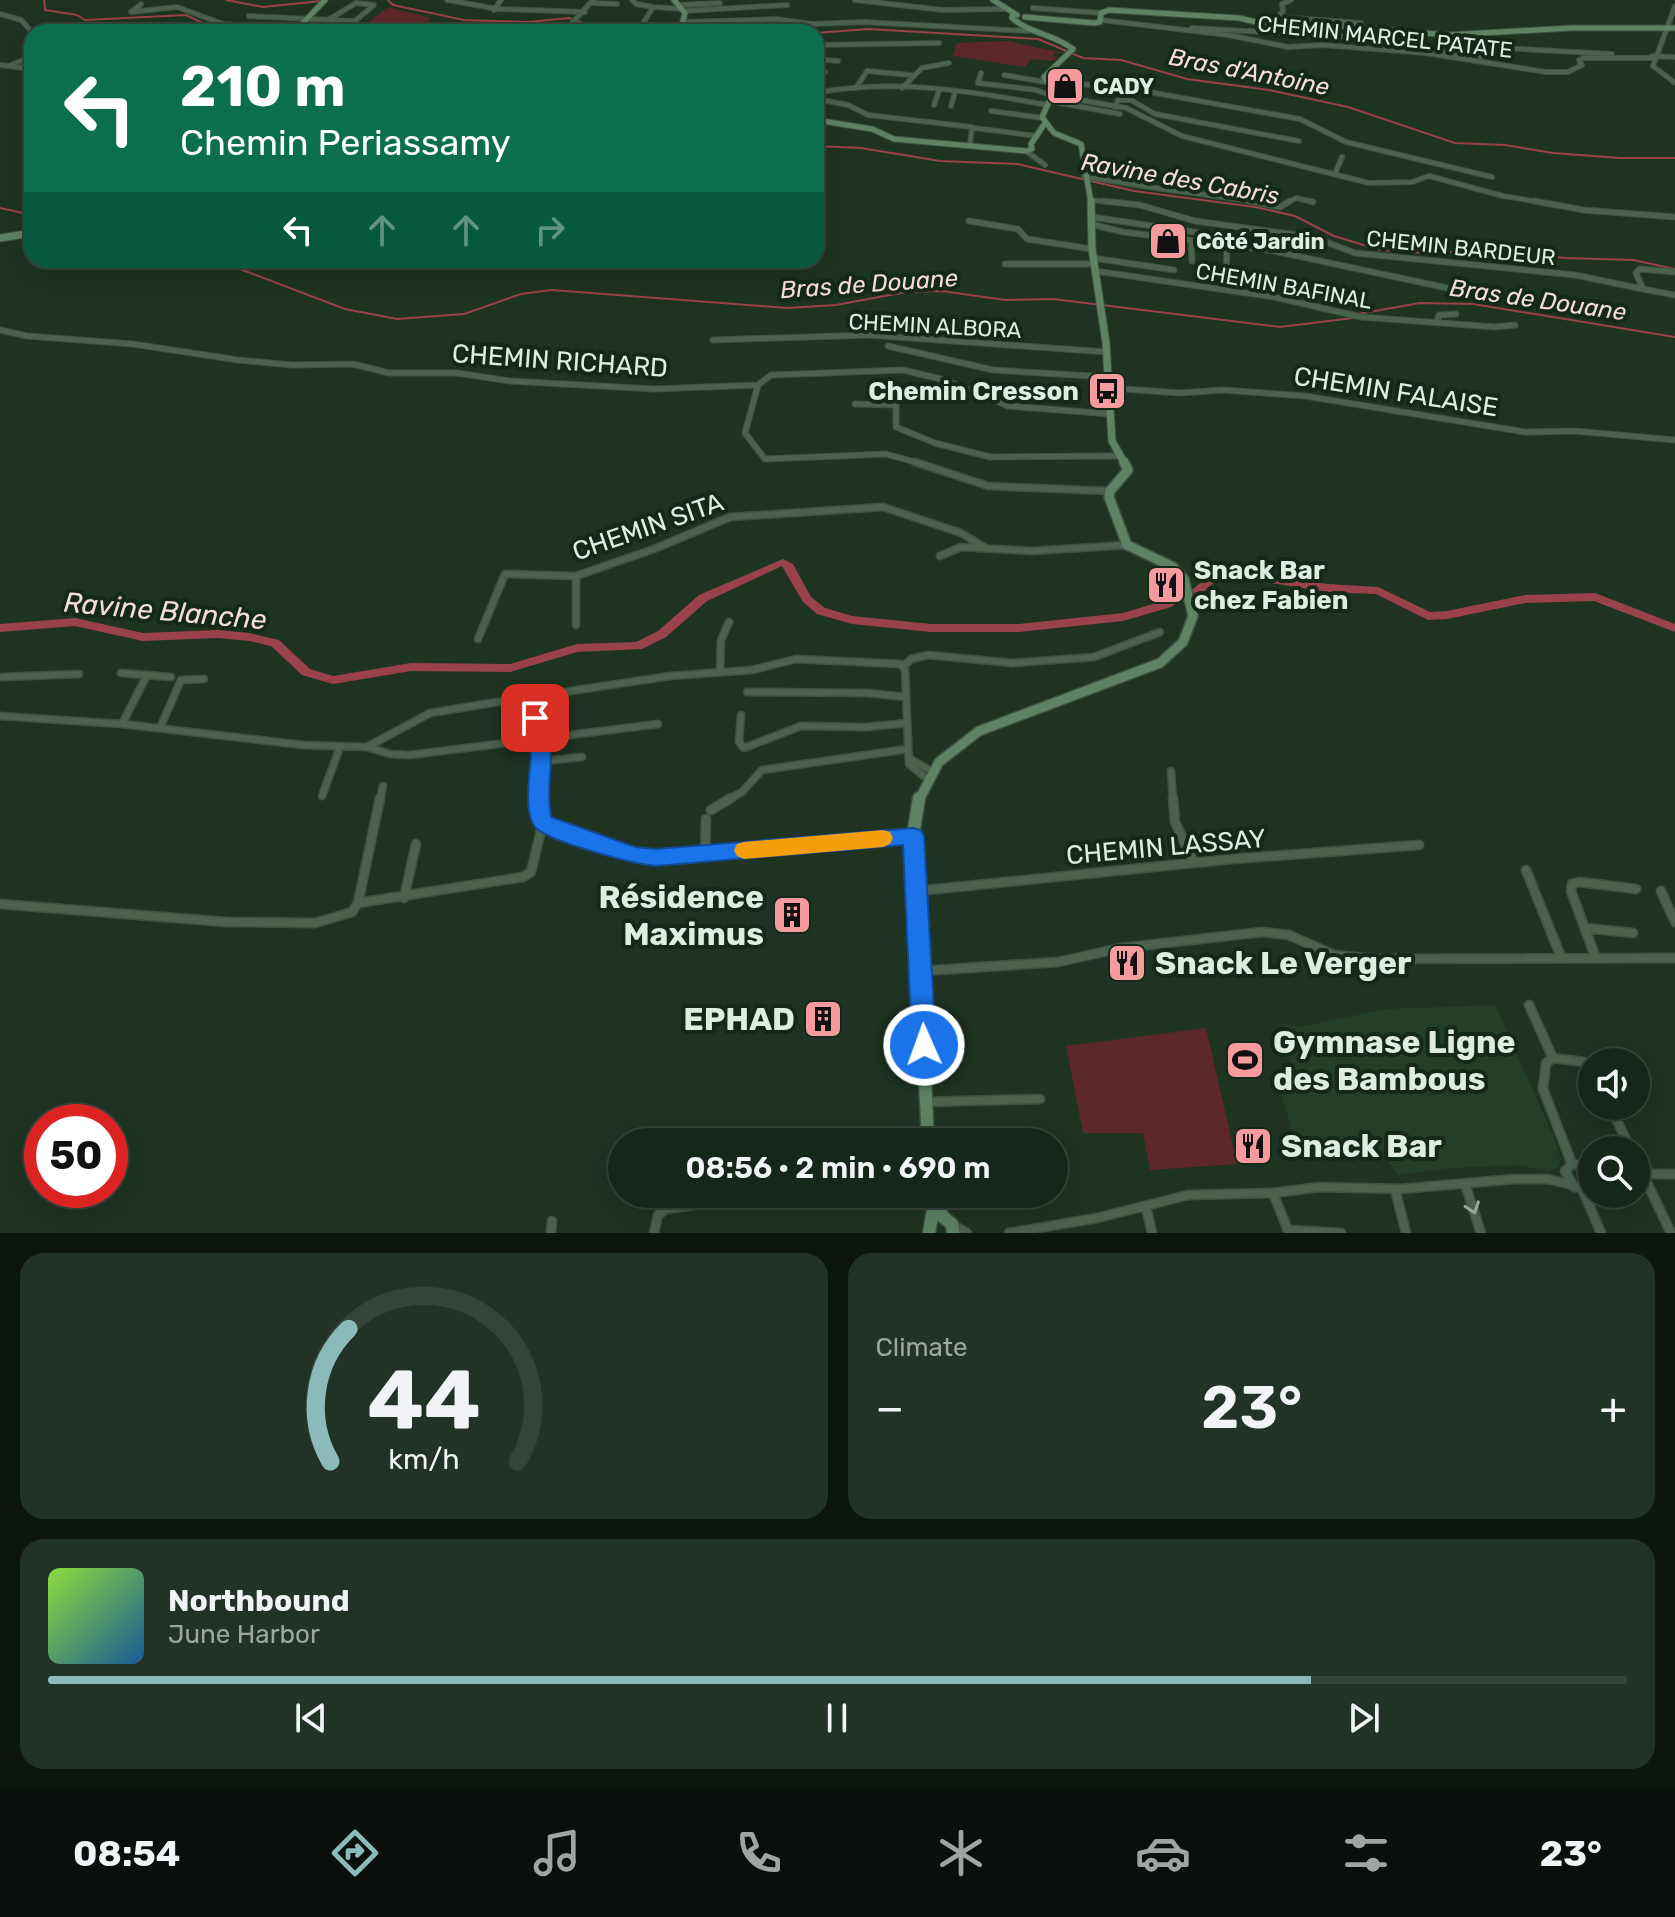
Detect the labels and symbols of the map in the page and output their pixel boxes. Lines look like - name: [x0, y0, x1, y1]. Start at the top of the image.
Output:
- street label: CHEMIN MARCEL PATATE: [1256, 10, 1514, 64]
- water label: Bras d'Antoine: [1166, 43, 1332, 101]
- shop icon: CADY: [1044, 65, 1086, 107]
- place label: CADY: [1093, 73, 1154, 100]
- water label: Ravine des Cabris: [1079, 148, 1281, 210]
- shop icon: Côté Jardin: [1147, 220, 1189, 262]
- street label: CHEMIN BARDEUR: [1365, 225, 1557, 271]
- place label: Côté Jardin: [1196, 228, 1325, 255]
- street label: CHEMIN BAFINAL: [1194, 257, 1374, 315]
- water label: Bras de Douane: [779, 264, 959, 304]
- water label: Bras de Douane: [1448, 274, 1628, 326]
- street label: CHEMIN ALBORA: [848, 308, 1022, 344]
- street label: CHEMIN RICHARD: [451, 338, 669, 384]
- street label: CHEMIN FALAISE: [1292, 361, 1500, 423]
- bus stop icon: Chemin Cresson: [1086, 370, 1128, 412]
- place label: Chemin Cresson: [868, 376, 1079, 407]
- street label: CHEMIN SITA: [568, 487, 728, 567]
- place label: Snack Bar chez Fabien: [1194, 555, 1348, 616]
- restaurant icon: Snack Bar chez Fabien: [1145, 564, 1187, 606]
- water label: Ravine Blanche: [62, 586, 268, 636]
- pin: [501, 684, 569, 752]
- street label: CHEMIN LASSAY: [1065, 823, 1267, 871]
- place label: Résidence Maximus: [599, 878, 764, 953]
- building icon: Résidence Maximus: [771, 894, 813, 936]
- restaurant icon: Snack Le Verger: [1106, 942, 1148, 984]
- place label: Snack Le Verger: [1155, 944, 1412, 982]
- building icon: EPHAD: [802, 998, 844, 1040]
- place label: EPHAD: [683, 1000, 795, 1038]
- position arrow: [882, 1003, 966, 1087]
- place label: Gymnase Ligne des Bambous: [1273, 1023, 1516, 1098]
- sports icon: Gymnase Ligne des Bambous: [1224, 1039, 1266, 1081]
- speed limit sign: 50: [24, 1104, 128, 1208]
- restaurant icon: Snack Bar: [1232, 1125, 1274, 1167]
- place label: Snack Bar: [1281, 1127, 1442, 1165]
- one-way arrow: [1464, 1201, 1480, 1215]

